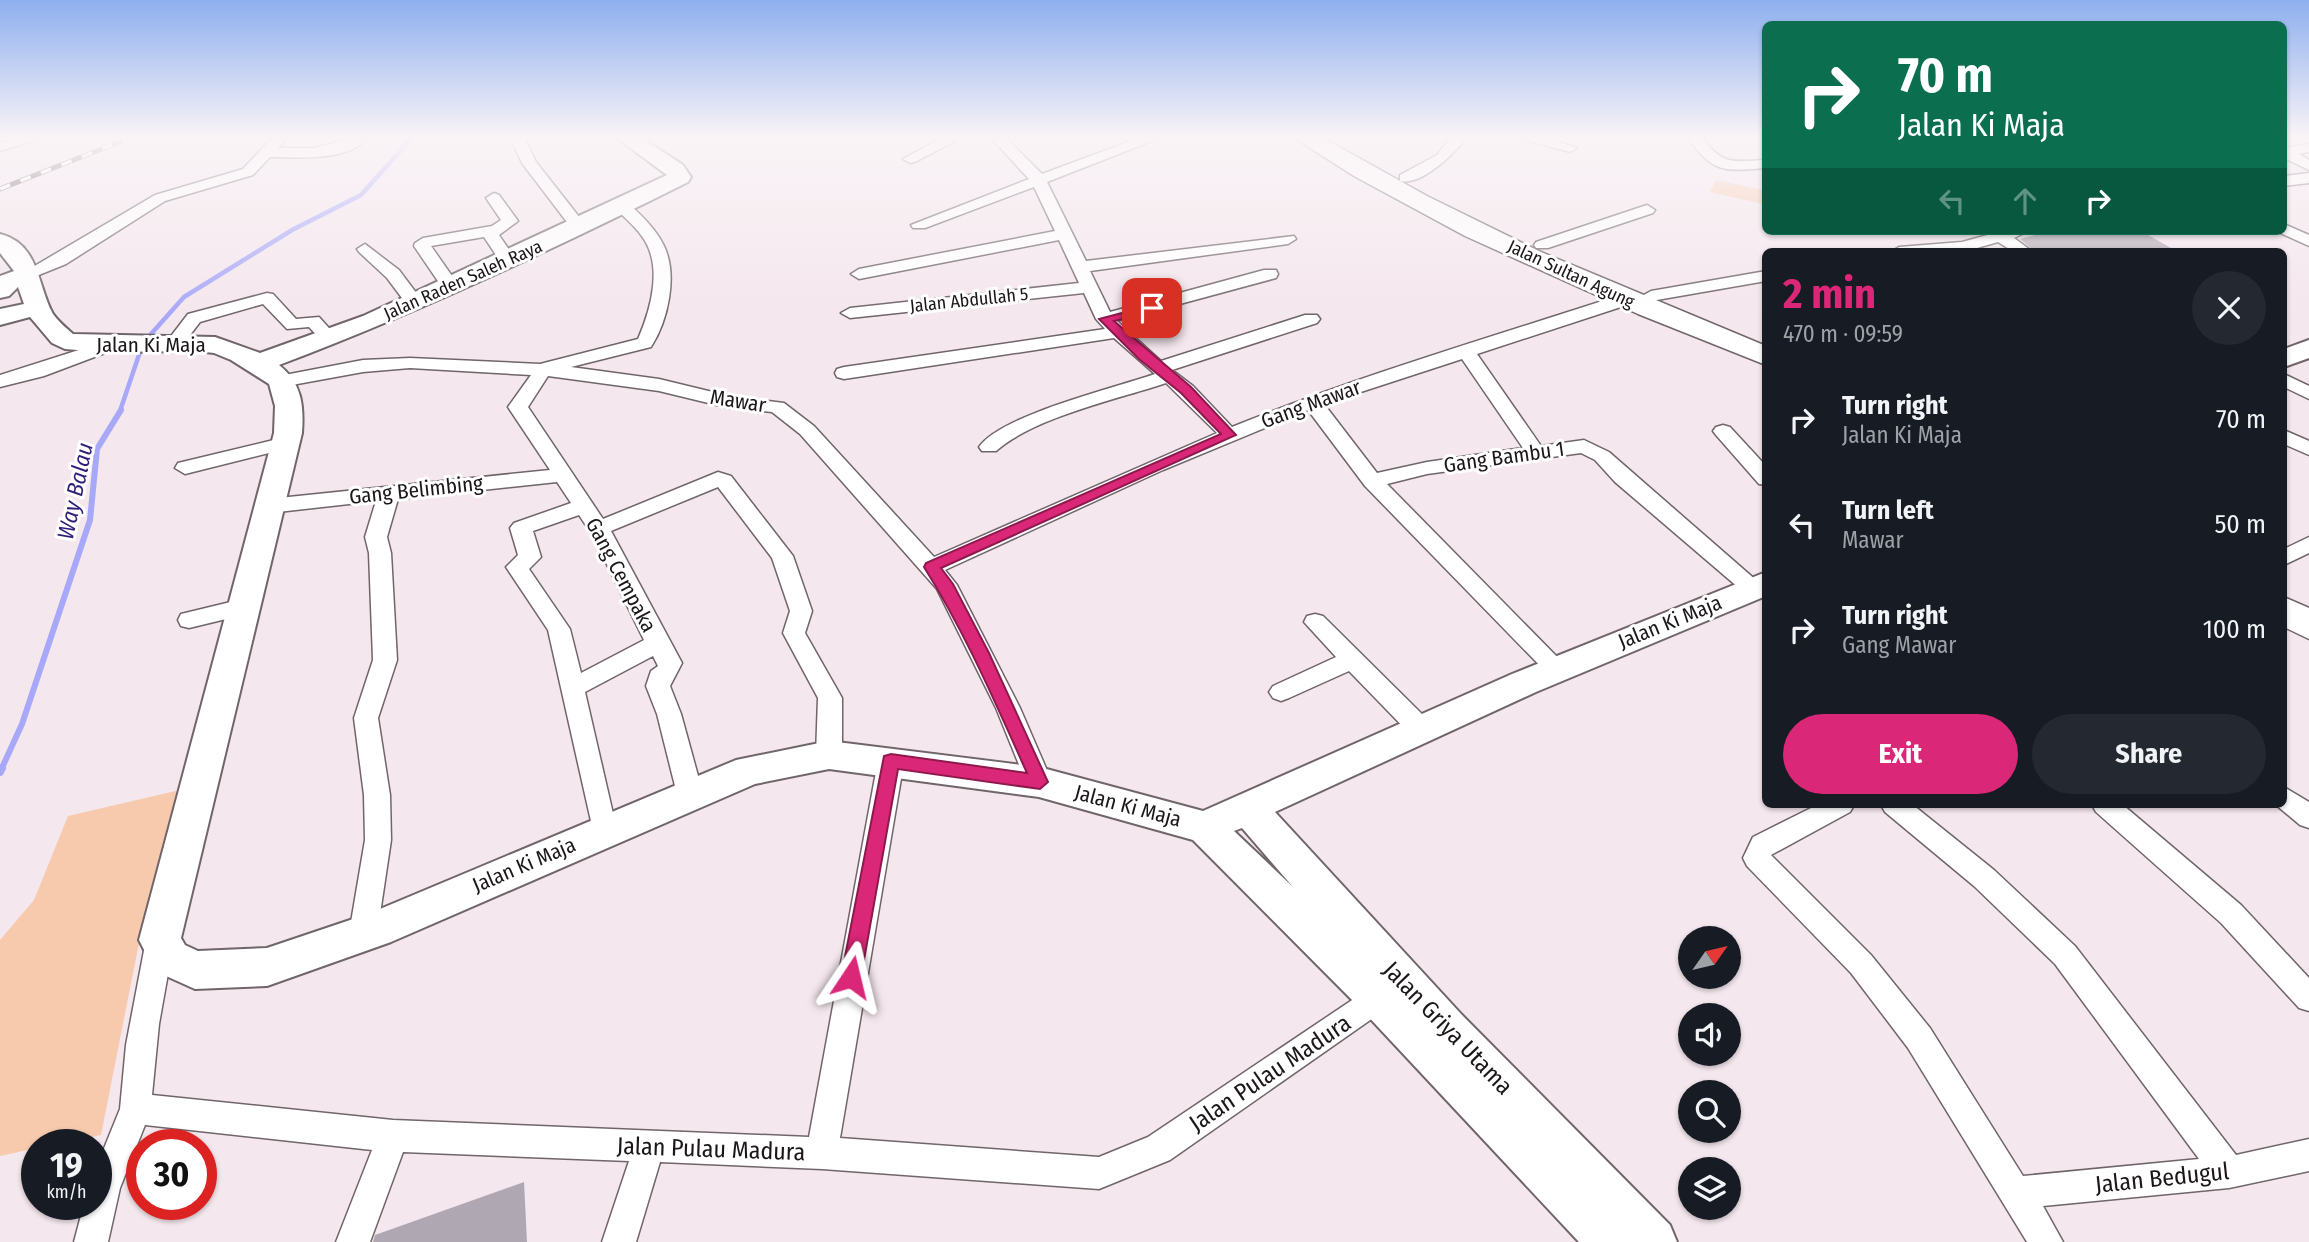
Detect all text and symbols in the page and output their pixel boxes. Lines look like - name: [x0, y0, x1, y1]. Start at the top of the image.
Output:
- text: 70 m: [1898, 46, 1993, 105]
- icon: right: [1783, 49, 1874, 140]
- text: Jalan Ki Maja: [1898, 106, 2065, 144]
- icon: left: [1933, 182, 1971, 220]
- icon: ahead: [2006, 182, 2044, 220]
- icon: right: [2079, 182, 2117, 220]
- street label: Jalan Raden Saleh Raya: [380, 235, 546, 325]
- street label: Jalan Sultan Agung: [1504, 235, 1638, 313]
- text: 2 min: [1783, 269, 1876, 319]
- button: close: [2192, 271, 2266, 345]
- pin: [1122, 278, 1182, 338]
- street label: Jalan Abdullah 5: [909, 283, 1029, 317]
- icon: arrive: [1133, 289, 1171, 327]
- text: 470 m · 09:59: [1783, 320, 1903, 348]
- street label: Jalan Ki Maja: [96, 332, 206, 358]
- street label: Gang Mawar: [1257, 374, 1365, 434]
- street label: Mawar: [708, 384, 768, 418]
- text: Turn right: [1842, 390, 1948, 421]
- icon: right: [1783, 401, 1821, 439]
- text: 70 m: [2216, 404, 2266, 435]
- text: Jalan Ki Maja: [1842, 421, 1962, 449]
- street label: Gang Bambu 1: [1442, 436, 1566, 478]
- water label: Way Balau: [51, 440, 99, 542]
- street label: Gang Belimbing: [348, 470, 484, 510]
- text: Turn left: [1842, 495, 1934, 526]
- icon: left: [1783, 506, 1821, 544]
- text: 50 m: [2214, 509, 2266, 540]
- street label: Gang Cempaka: [580, 513, 662, 637]
- text: Mawar: [1842, 526, 1904, 554]
- street label: Jalan Ki Maja: [1614, 589, 1726, 655]
- text: Turn right: [1842, 600, 1948, 631]
- icon: right: [1783, 611, 1821, 649]
- text: 100 m: [2203, 614, 2266, 645]
- text: Gang Mawar: [1842, 631, 1956, 659]
- button: Exit: [1783, 714, 2018, 794]
- button: Share: [2032, 714, 2266, 794]
- street label: Jalan Ki Maja: [1072, 779, 1184, 833]
- street label: Jalan Ki Maja: [469, 832, 579, 898]
- north arrow: [1678, 926, 1741, 989]
- map controls: [1678, 926, 1741, 1220]
- position arrow: [814, 940, 888, 1014]
- street label: Jalan Griya Utama: [1377, 956, 1519, 1100]
- button: sound: [1678, 1003, 1741, 1066]
- street label: Jalan Pulau Madura: [1184, 1009, 1356, 1137]
- button: search: [1678, 1080, 1741, 1143]
- speed limit sign: 30: [126, 1129, 217, 1220]
- street label: Jalan Pulau Madura: [616, 1132, 806, 1166]
- text: 19: [50, 1144, 83, 1186]
- button: layers: [1678, 1157, 1741, 1220]
- street label: Jalan Bedugul: [2094, 1157, 2230, 1199]
- text: km/h: [46, 1181, 87, 1203]

